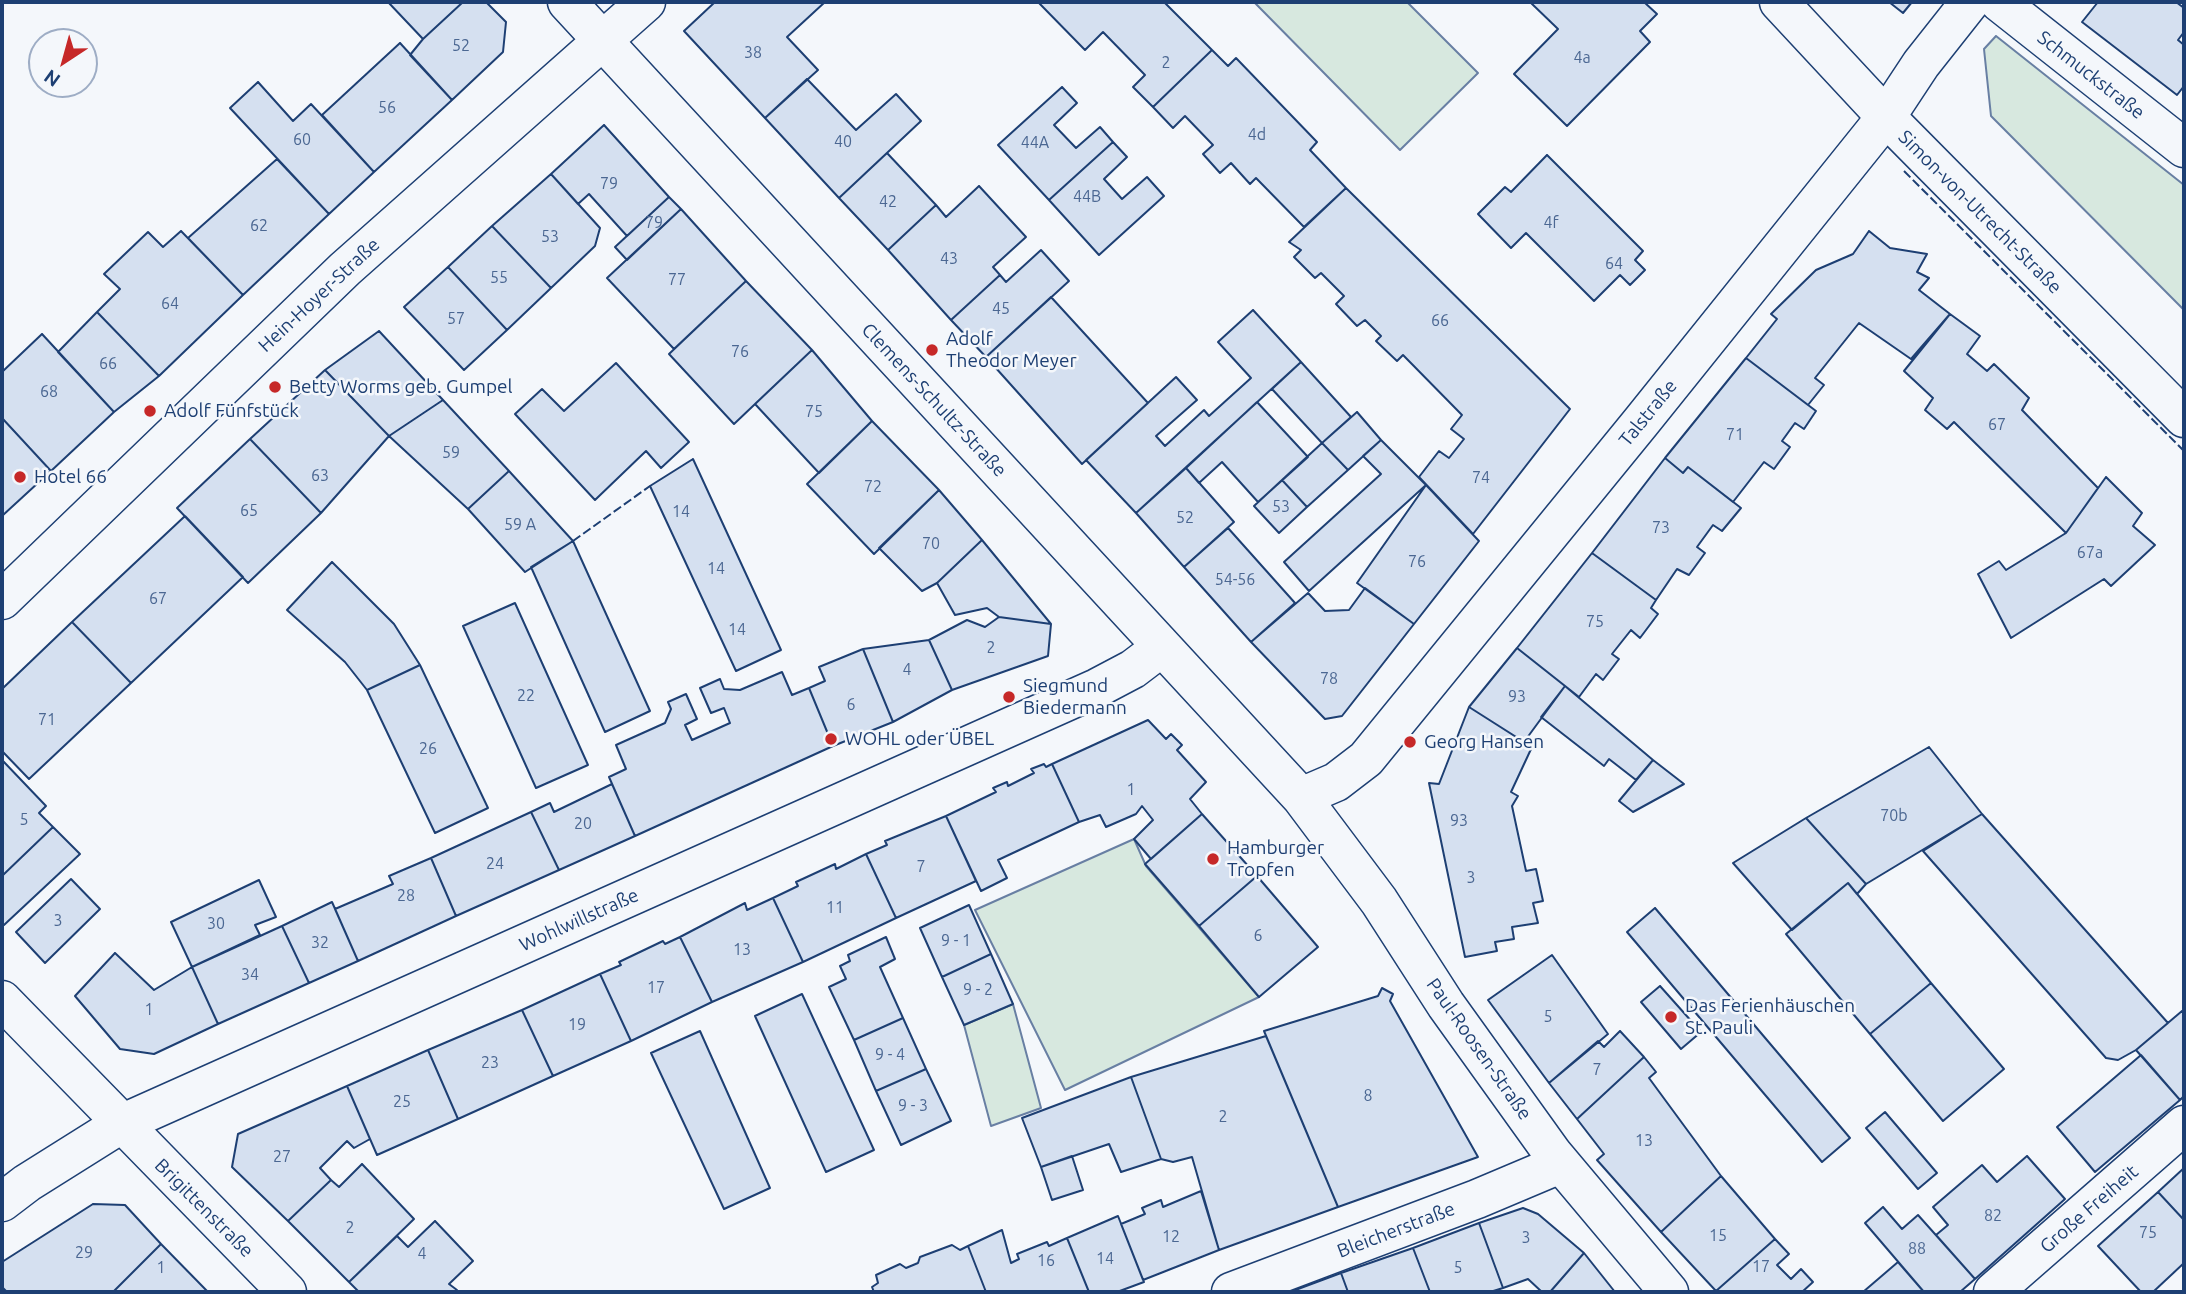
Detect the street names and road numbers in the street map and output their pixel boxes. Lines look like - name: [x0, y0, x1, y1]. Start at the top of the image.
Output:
- street label: Schmuckstraße: [2033, 26, 2149, 124]
- street label: Simon-von-Utrecht-Straße: [1894, 126, 2066, 298]
- street label: Hein-Hoyer-Straße: [254, 233, 384, 357]
- street label: Clemens-Schultz-Straße: [857, 318, 1011, 482]
- street label: Talstraße: [1614, 375, 1682, 451]
- street label: Wohlwillstraße: [516, 884, 642, 956]
- street label: Paul-Roosen-Straße: [1422, 974, 1536, 1124]
- street label: Brigittenstraße: [150, 1154, 258, 1262]
- street label: Große Freiheit: [2035, 1160, 2143, 1258]
- street label: Bleicherstraße: [1334, 1197, 1458, 1263]

